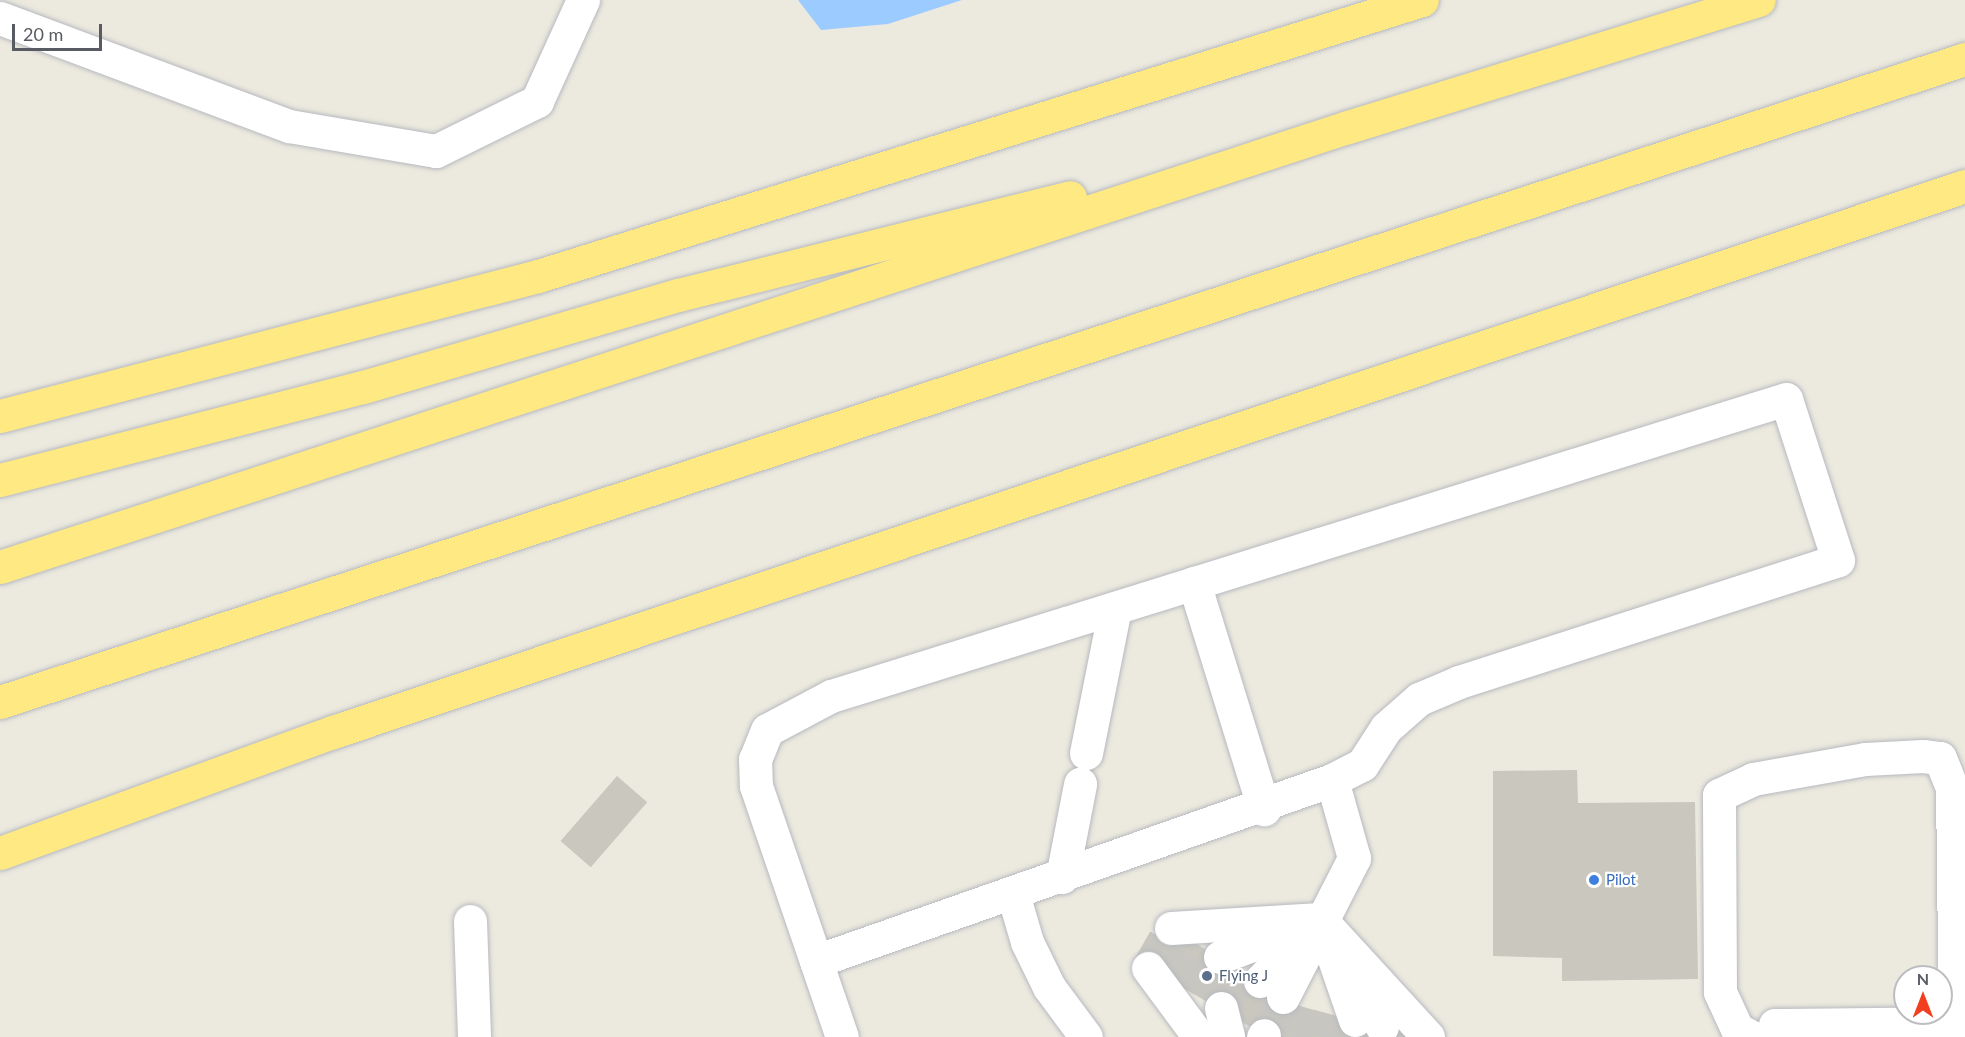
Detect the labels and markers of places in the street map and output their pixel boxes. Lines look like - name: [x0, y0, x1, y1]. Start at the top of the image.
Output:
- place label: Pilot: [1606, 871, 1636, 889]
- marker: Pilot: [1587, 873, 1601, 887]
- place label: Flying J: [1219, 967, 1269, 985]
- marker: Flying J: [1200, 969, 1214, 983]

